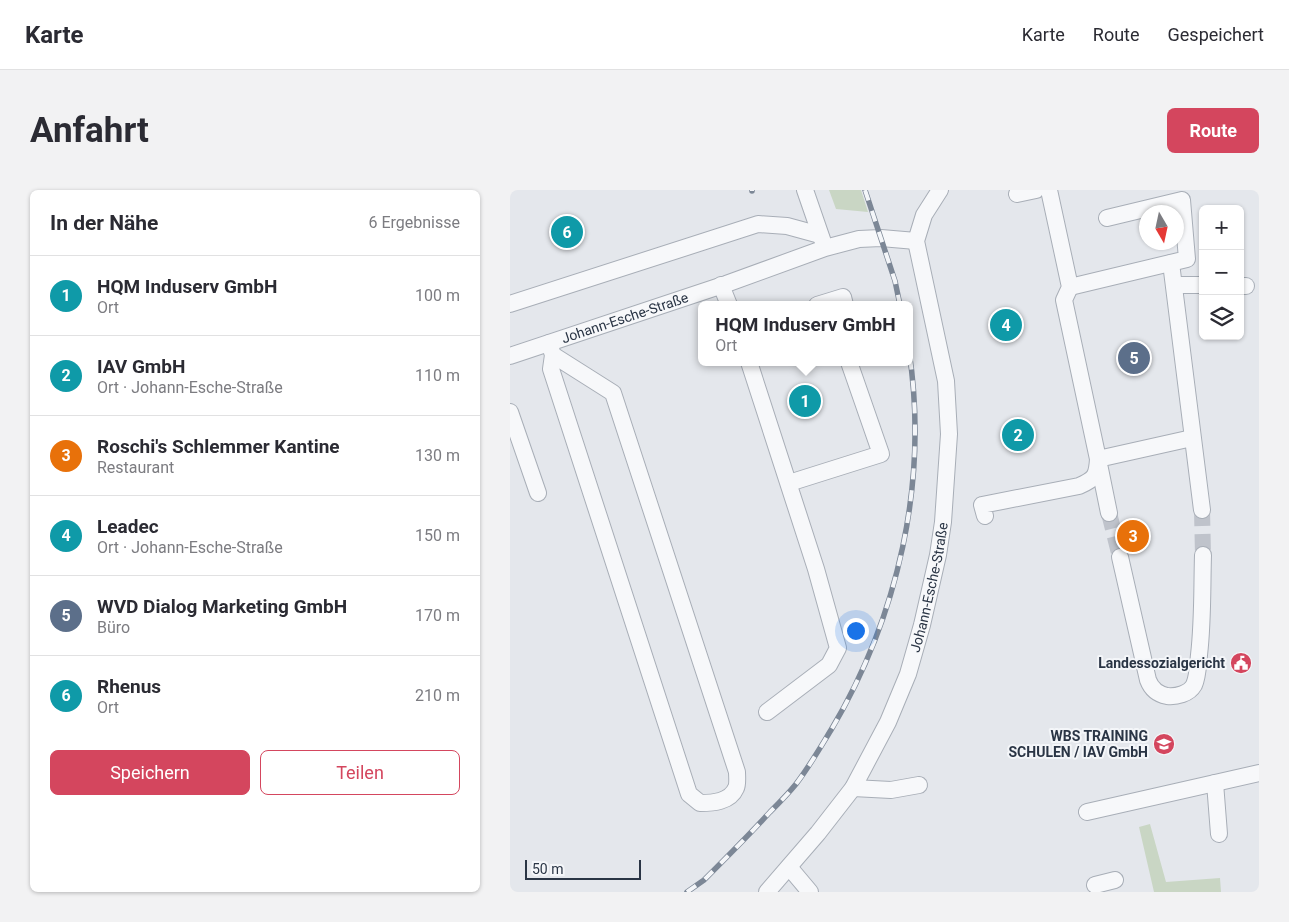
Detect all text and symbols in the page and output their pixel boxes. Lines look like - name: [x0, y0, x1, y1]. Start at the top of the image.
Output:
- text: Karte: [25, 21, 84, 49]
- text: Karte: [1022, 24, 1065, 45]
- text: Route: [1093, 24, 1140, 45]
- text: Gespeichert: [1168, 24, 1264, 45]
- button: Route: [1167, 108, 1259, 153]
- text: Anfahrt: [30, 110, 149, 151]
- north arrow: [1139, 205, 1184, 250]
- map controls: [1199, 205, 1244, 340]
- button: +: [1199, 205, 1244, 250]
- text: In der Nähe: [50, 211, 158, 235]
- text: 6 Ergebnisse: [368, 213, 460, 232]
- pin: 6: [551, 213, 583, 251]
- button: −: [1199, 250, 1244, 295]
- text: HQM Induserv GmbH: [97, 275, 277, 298]
- text: 1: [61, 286, 71, 305]
- text: 100 m: [415, 286, 460, 305]
- street label: Johann-Esche-Straße: [559, 289, 690, 346]
- button: layers: [1199, 295, 1244, 340]
- text: Ort: [97, 298, 119, 317]
- popup: [698, 301, 913, 366]
- pin: 4: [990, 306, 1022, 344]
- text: HQM Induserv GmbH: [715, 313, 896, 336]
- text: Ort: [715, 336, 737, 355]
- pin: 5: [1118, 339, 1150, 377]
- text: IAV GmbH: [97, 355, 185, 378]
- text: 2: [61, 366, 71, 385]
- text: 110 m: [415, 366, 460, 385]
- text: Ort · Johann-Esche-Straße: [97, 378, 283, 397]
- pin: 1: [789, 382, 821, 420]
- pin: 2: [1002, 416, 1034, 454]
- text: Roschi's Schlemmer Kantine: [97, 435, 340, 458]
- text: 3: [61, 446, 71, 465]
- text: 130 m: [415, 446, 460, 465]
- text: Restaurant: [97, 458, 174, 477]
- text: Leadec: [97, 515, 159, 538]
- pin: 3: [1117, 517, 1149, 555]
- street label: Johann-Esche-Straße: [907, 521, 951, 654]
- text: 4: [61, 526, 71, 545]
- text: 150 m: [415, 526, 460, 545]
- text: Ort · Johann-Esche-Straße: [97, 538, 283, 557]
- text: WVD Dialog Marketing GmbH: [97, 595, 347, 618]
- text: 5: [61, 606, 71, 625]
- text: 170 m: [415, 606, 460, 625]
- text: Büro: [97, 618, 130, 637]
- your location: [843, 618, 869, 644]
- public building icon: Landessozialgericht: [1229, 651, 1253, 675]
- place label: Landessozialgericht: [1098, 655, 1225, 671]
- text: Rhenus: [97, 675, 161, 698]
- text: 6: [61, 686, 71, 705]
- text: 210 m: [415, 686, 460, 705]
- text: Ort: [97, 698, 119, 717]
- place label: WBS TRAINING SCHULEN / IAV GmbH: [1008, 728, 1148, 760]
- school or university icon: WBS TRAINING SCHULEN / IAV GmbH: [1152, 732, 1176, 756]
- button: Speichern: [50, 750, 250, 795]
- button: Teilen: [260, 750, 460, 795]
- scale bar: [525, 857, 641, 880]
- text: 50 m: [532, 861, 564, 877]

